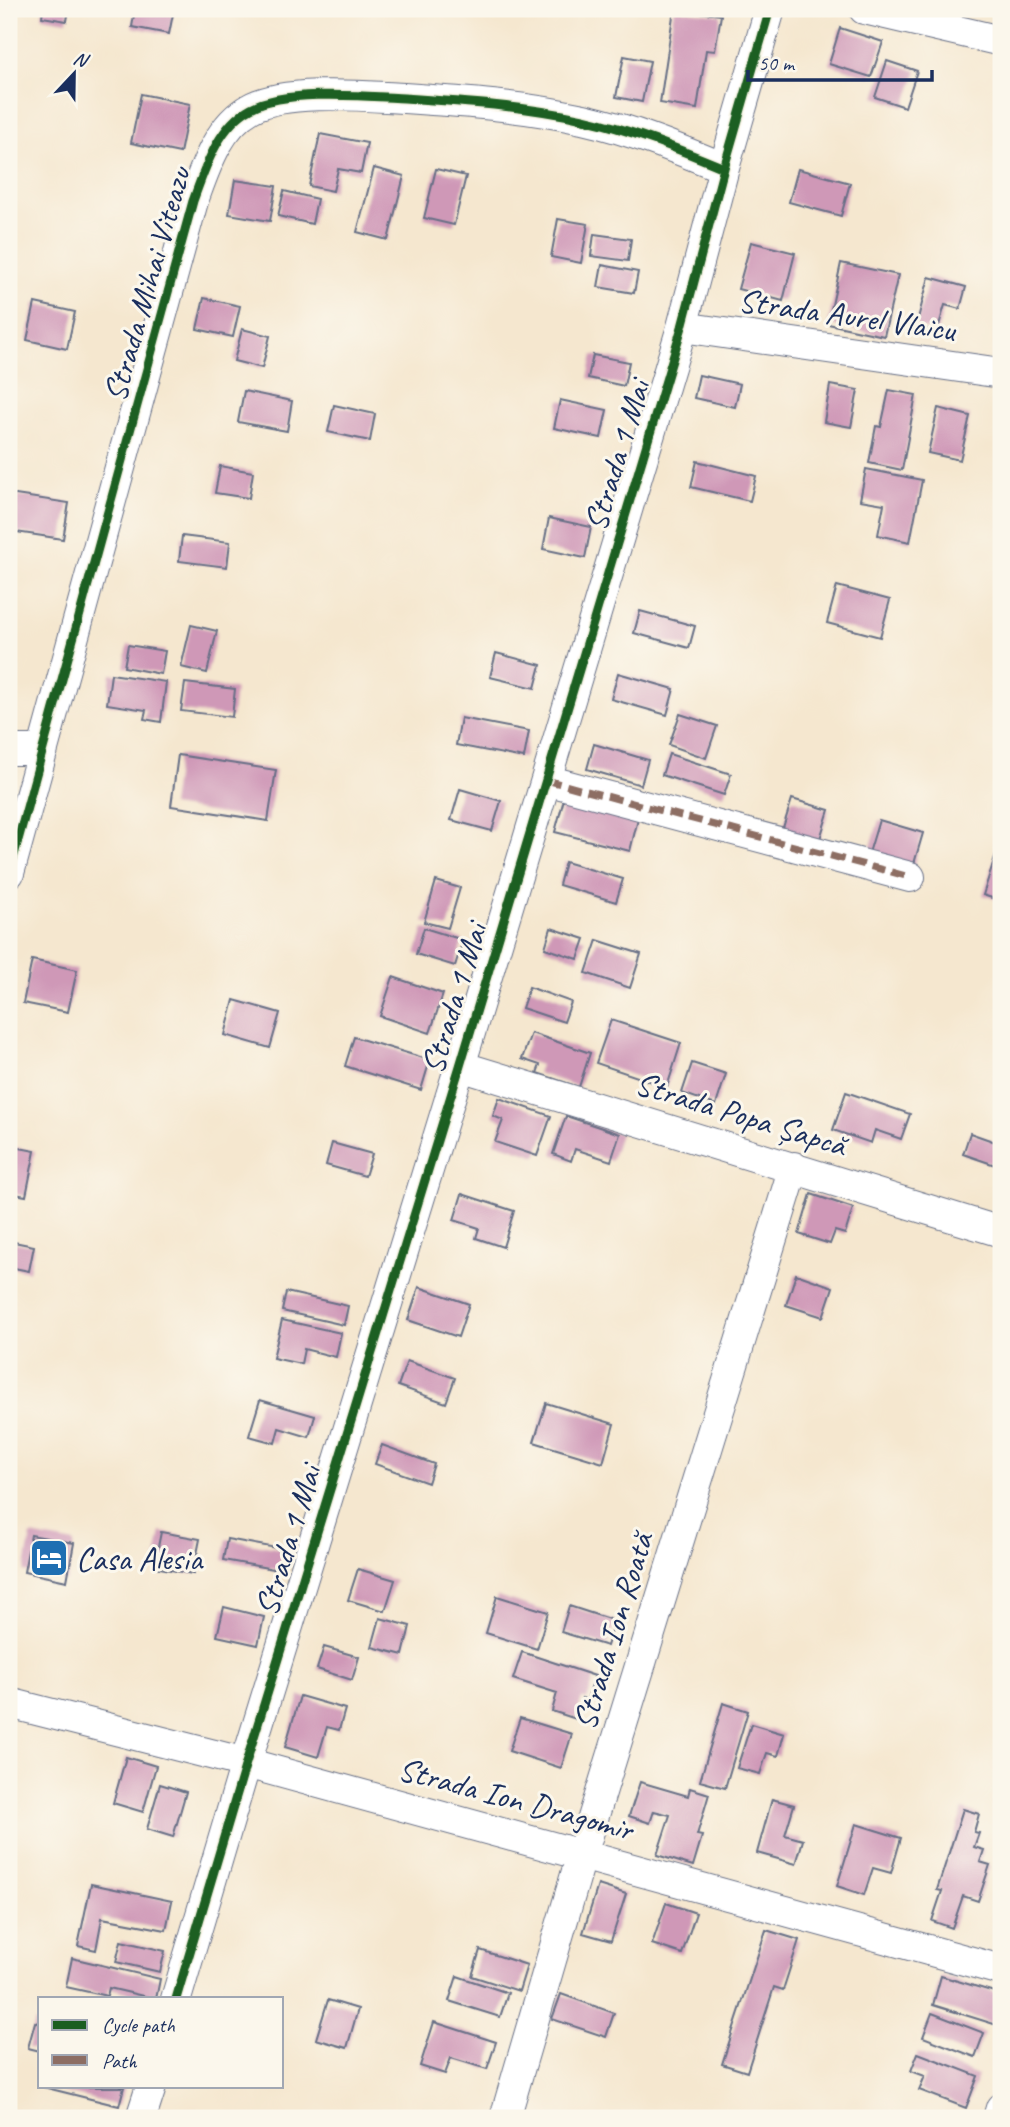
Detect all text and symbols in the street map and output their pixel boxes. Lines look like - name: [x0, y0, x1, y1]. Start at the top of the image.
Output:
- north arrow: [38, 38, 108, 108]
- scale bar: [748, 38, 931, 82]
- text: N: [70, 46, 93, 74]
- text: 50 m: [758, 50, 796, 76]
- street label: Strada Mihai Viteazu: [93, 161, 201, 406]
- street label: Strada Aurel Vlaicu: [736, 279, 960, 351]
- street label: Strada 1 Mai: [574, 371, 661, 536]
- street label: Strada 1 Mai: [411, 914, 498, 1079]
- street label: Strada Popa Șapcă: [630, 1062, 853, 1167]
- street label: Strada 1 Mai: [245, 1456, 332, 1621]
- street label: Strada Ion Roată: [563, 1525, 664, 1735]
- hotel icon: Casa Alesia: [28, 1537, 70, 1579]
- place label: Casa Alesia: [76, 1538, 204, 1580]
- street label: Strada Ion Dragomir: [394, 1747, 640, 1851]
- legend: [38, 1997, 284, 2088]
- text: Cycle path: [102, 2012, 175, 2038]
- text: Path: [102, 2048, 138, 2074]

